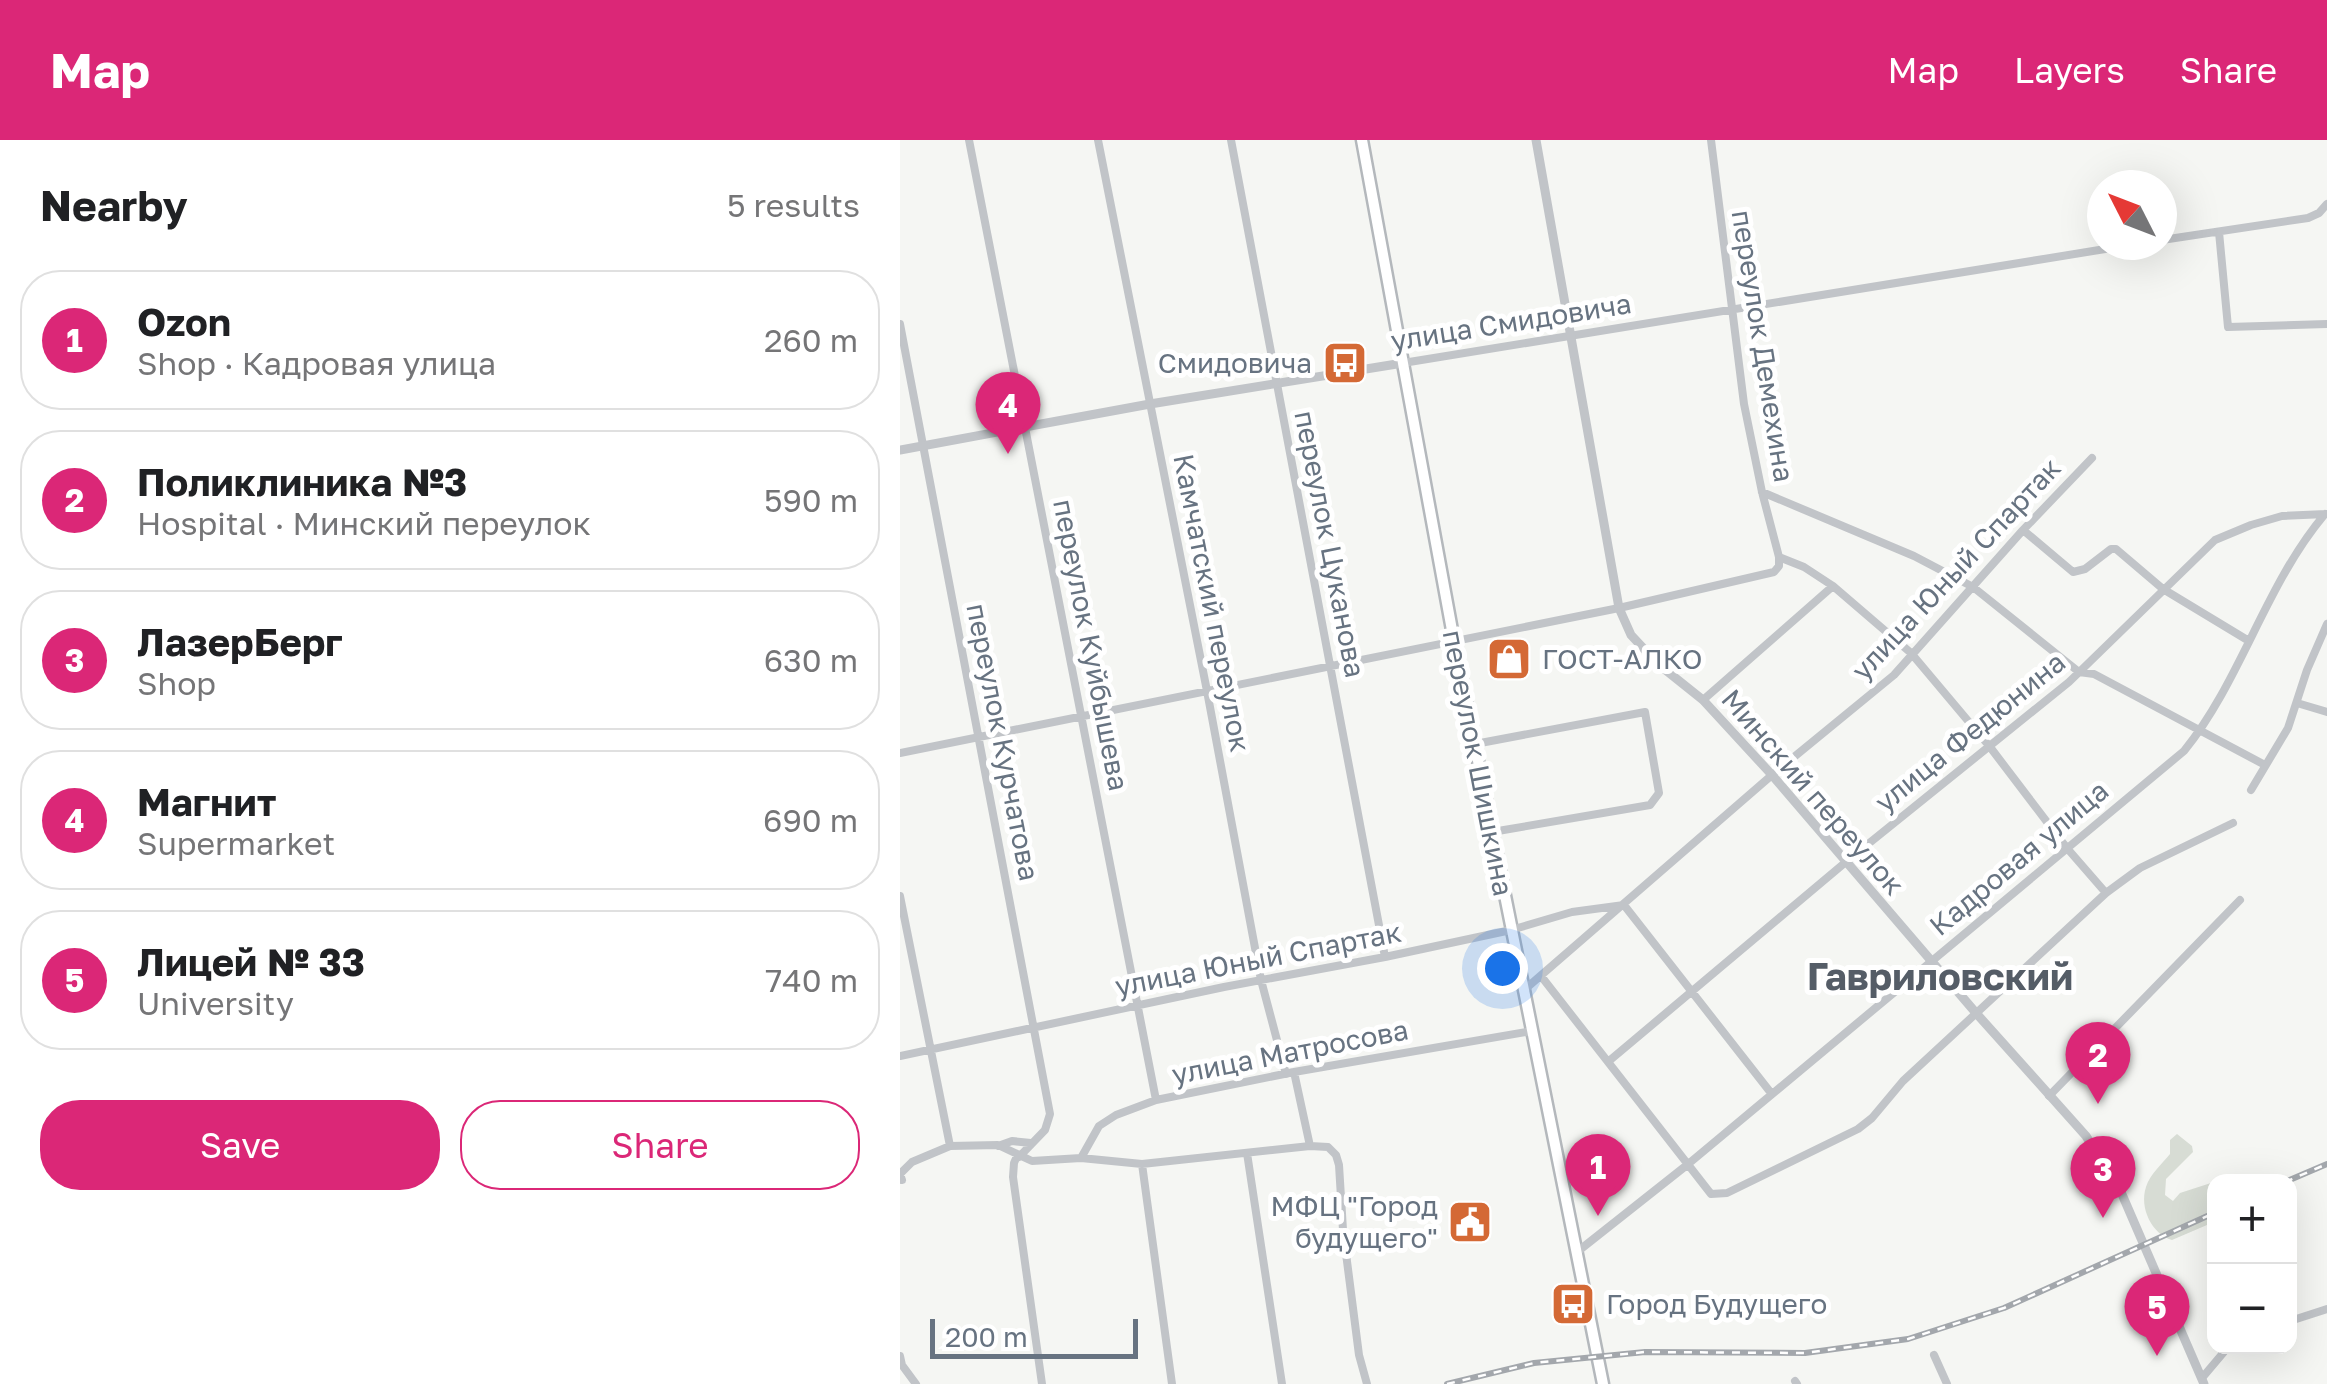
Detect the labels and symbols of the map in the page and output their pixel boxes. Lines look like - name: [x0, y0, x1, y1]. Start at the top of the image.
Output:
- north arrow: [2087, 170, 2177, 260]
- street label: переулок Демехина: [1726, 208, 1801, 484]
- street label: улица Смидовича: [1388, 286, 1634, 357]
- bus stop icon: Смидовича: [1322, 340, 1368, 386]
- place label: Смидовича: [1158, 346, 1312, 379]
- pin: 4: [976, 372, 1040, 454]
- street label: переулок Цуканова: [1288, 408, 1373, 680]
- street label: Камчатский переулок: [1167, 451, 1258, 755]
- street label: улица Юный Спартак: [1844, 451, 2067, 686]
- street label: переулок Куйбышева: [1047, 496, 1136, 793]
- street label: переулок Курчатова: [960, 601, 1047, 883]
- street label: переулок Шишкина: [1437, 627, 1520, 899]
- shop icon: ГОСТ-АЛКО: [1486, 636, 1532, 682]
- place label: ГОСТ-АЛКО: [1542, 642, 1703, 675]
- street label: улица Федюнина: [1868, 645, 2071, 818]
- street label: Минский переулок: [1715, 682, 1911, 901]
- street label: Кадровая улица: [1923, 773, 2115, 942]
- street label: улица Юный Спартак: [1112, 915, 1404, 1002]
- your location: [1477, 943, 1528, 994]
- district label: Гавриловский: [1807, 953, 2073, 998]
- street label: улица Матросова: [1169, 1012, 1411, 1091]
- pin: 2: [2066, 1022, 2130, 1104]
- pin: 1: [1566, 1134, 1630, 1216]
- pin: 3: [2070, 1136, 2136, 1218]
- place label: МФЦ "Город будущего": [1270, 1189, 1438, 1254]
- public building icon: МФЦ "Город будущего": [1447, 1199, 1493, 1245]
- pin: 5: [2124, 1274, 2190, 1356]
- bus stop icon: Город Будущего: [1550, 1281, 1596, 1327]
- place label: Город Будущего: [1606, 1287, 1827, 1320]
- scale bar: [930, 1314, 1138, 1358]

